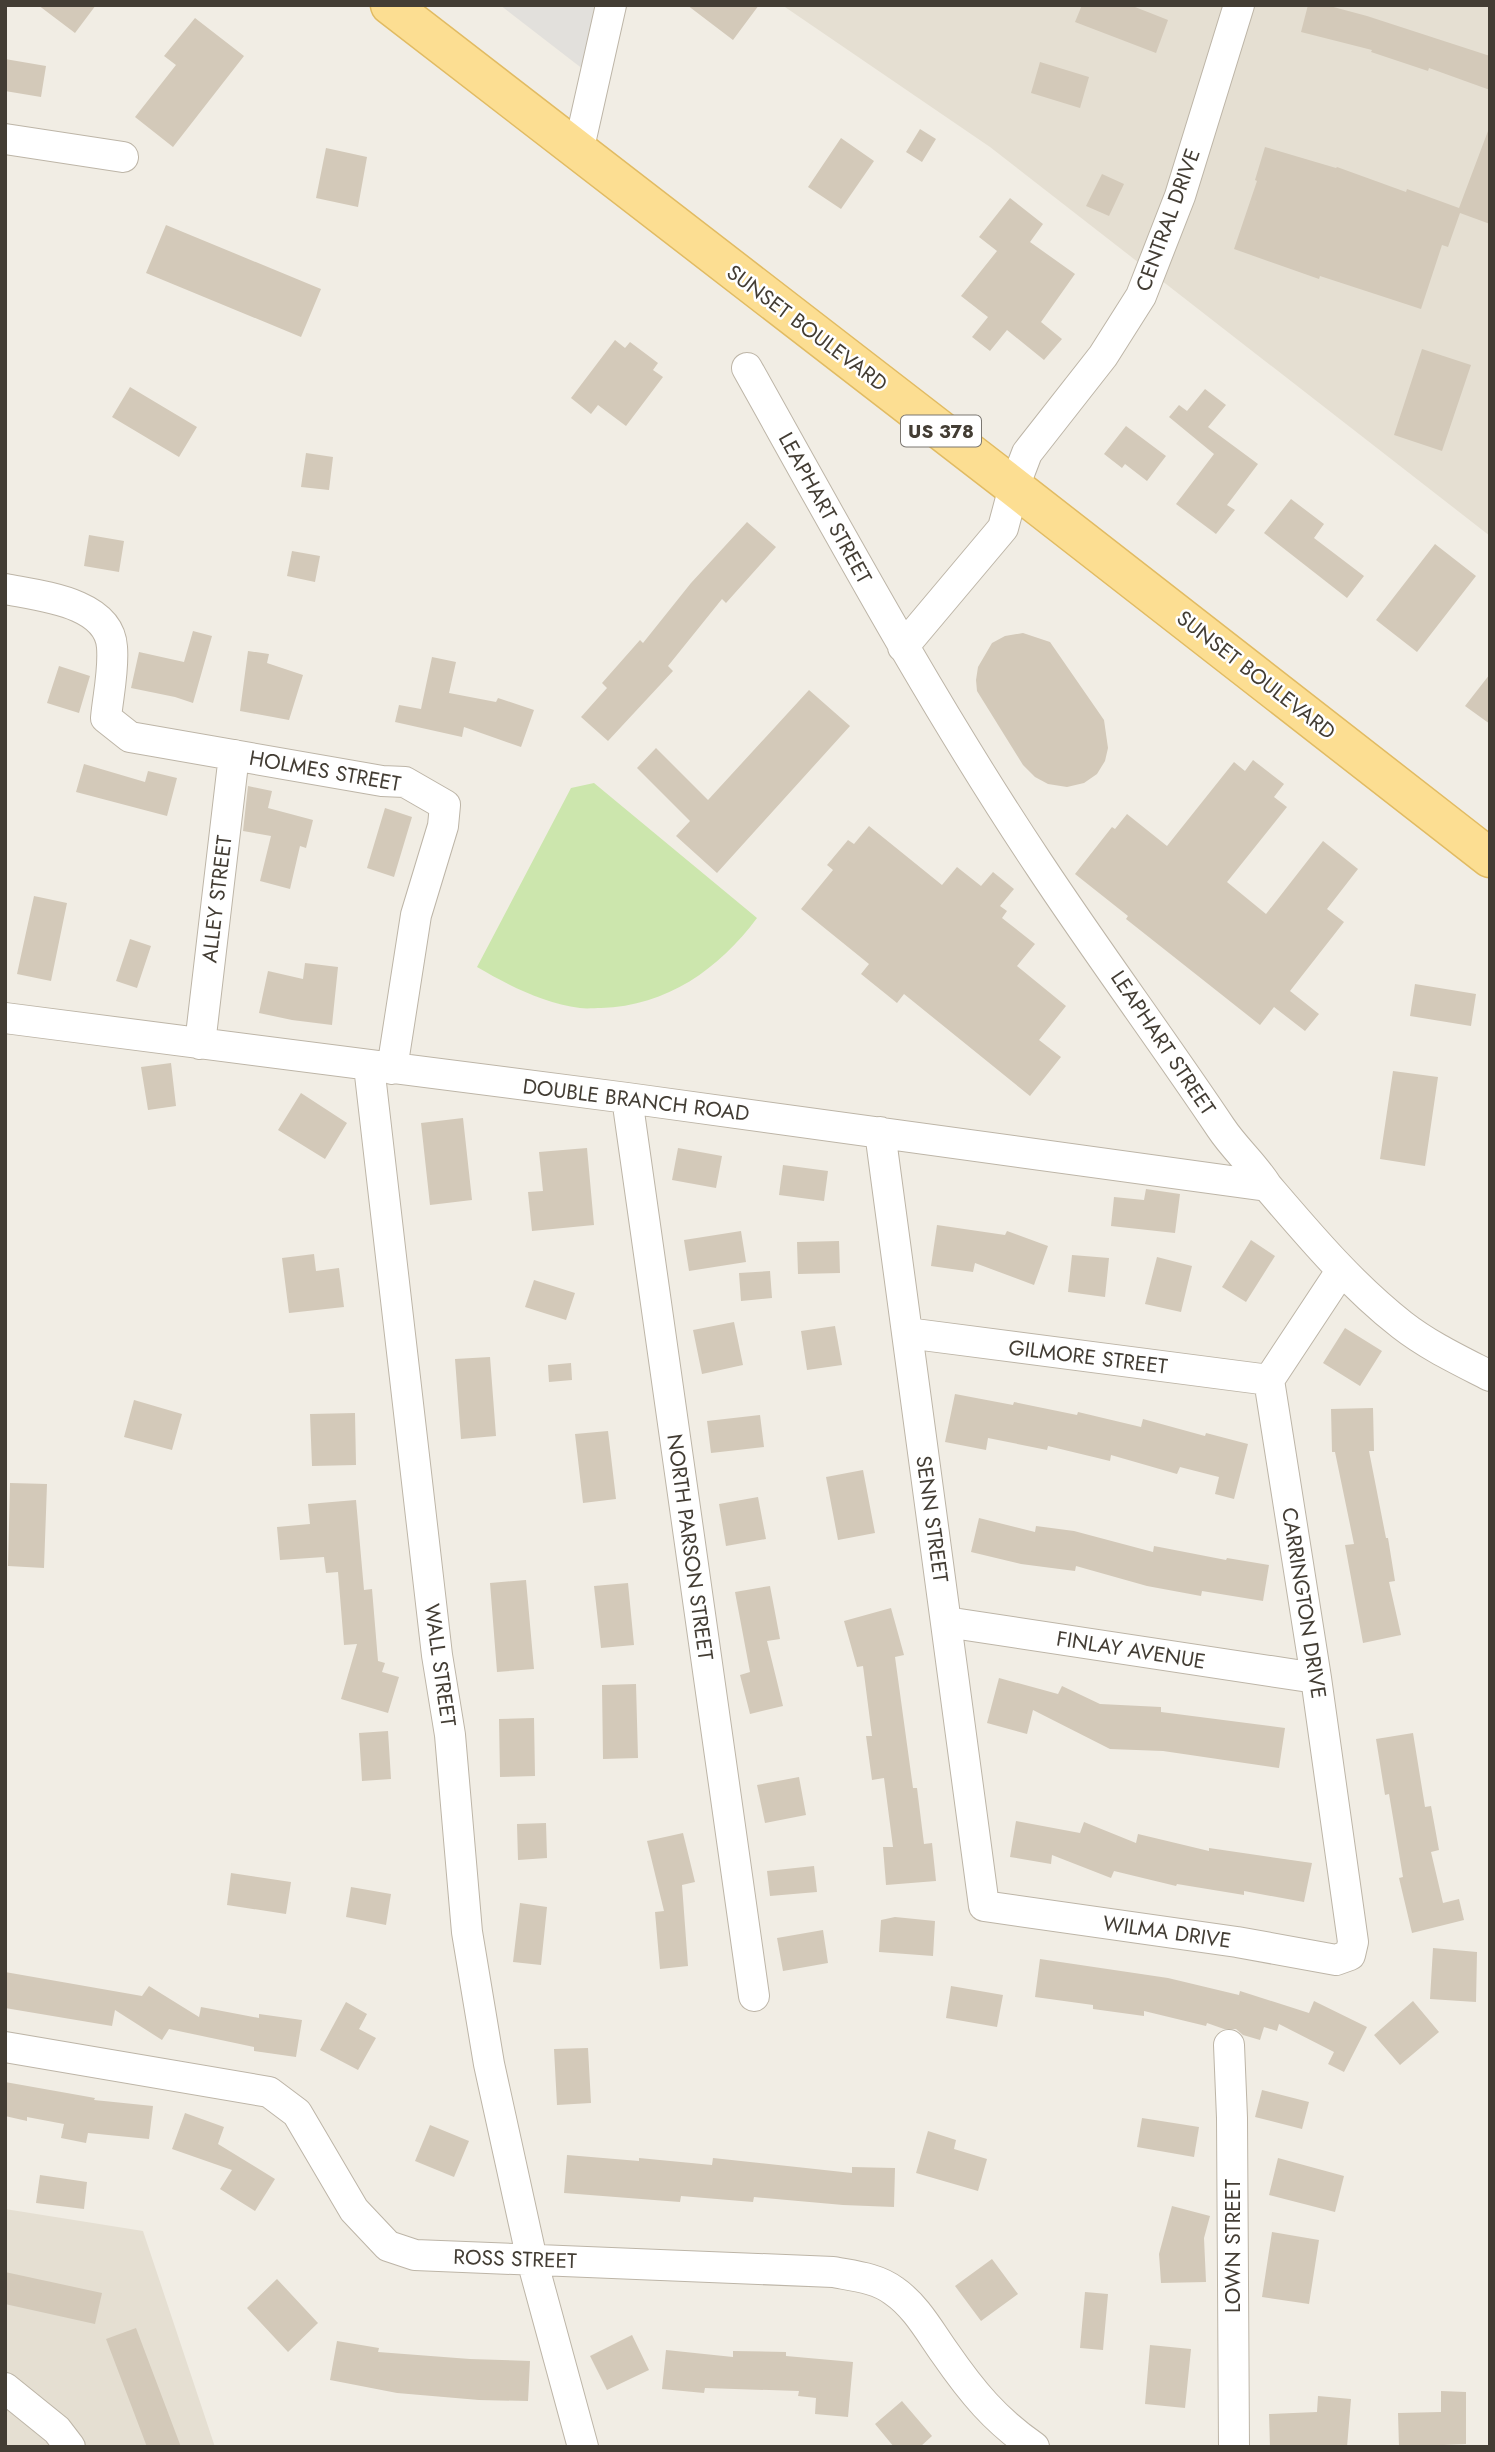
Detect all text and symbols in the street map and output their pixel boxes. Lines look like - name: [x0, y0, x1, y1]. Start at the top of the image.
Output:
- street label: CENTRAL DRIVE: [1128, 144, 1208, 296]
- street label: SUNSET BOULEVARD: [720, 258, 894, 398]
- road number: US 378: [901, 416, 981, 446]
- street label: LEAPHART STREET: [771, 427, 879, 589]
- street label: SUNSET BOULEVARD: [1170, 603, 1342, 747]
- street label: HOLMES STREET: [247, 743, 403, 799]
- street label: ALLEY STREET: [194, 833, 240, 964]
- street label: LEAPHART STREET: [1103, 965, 1223, 1122]
- street label: DOUBLE BRANCH ROAD: [521, 1071, 751, 1129]
- street label: GILMORE STREET: [1007, 1332, 1169, 1382]
- street label: NORTH PARSON STREET: [659, 1432, 721, 1662]
- street label: SENN STREET: [908, 1454, 956, 1585]
- street label: CARRINGTON DRIVE: [1274, 1505, 1334, 1701]
- street label: WALL STREET: [417, 1602, 463, 1729]
- street label: FINLAY AVENUE: [1054, 1623, 1208, 1677]
- street label: WILMA DRIVE: [1101, 1908, 1233, 1956]
- street label: LOWN STREET: [1218, 2179, 1248, 2313]
- street label: ROSS STREET: [453, 2242, 577, 2276]

